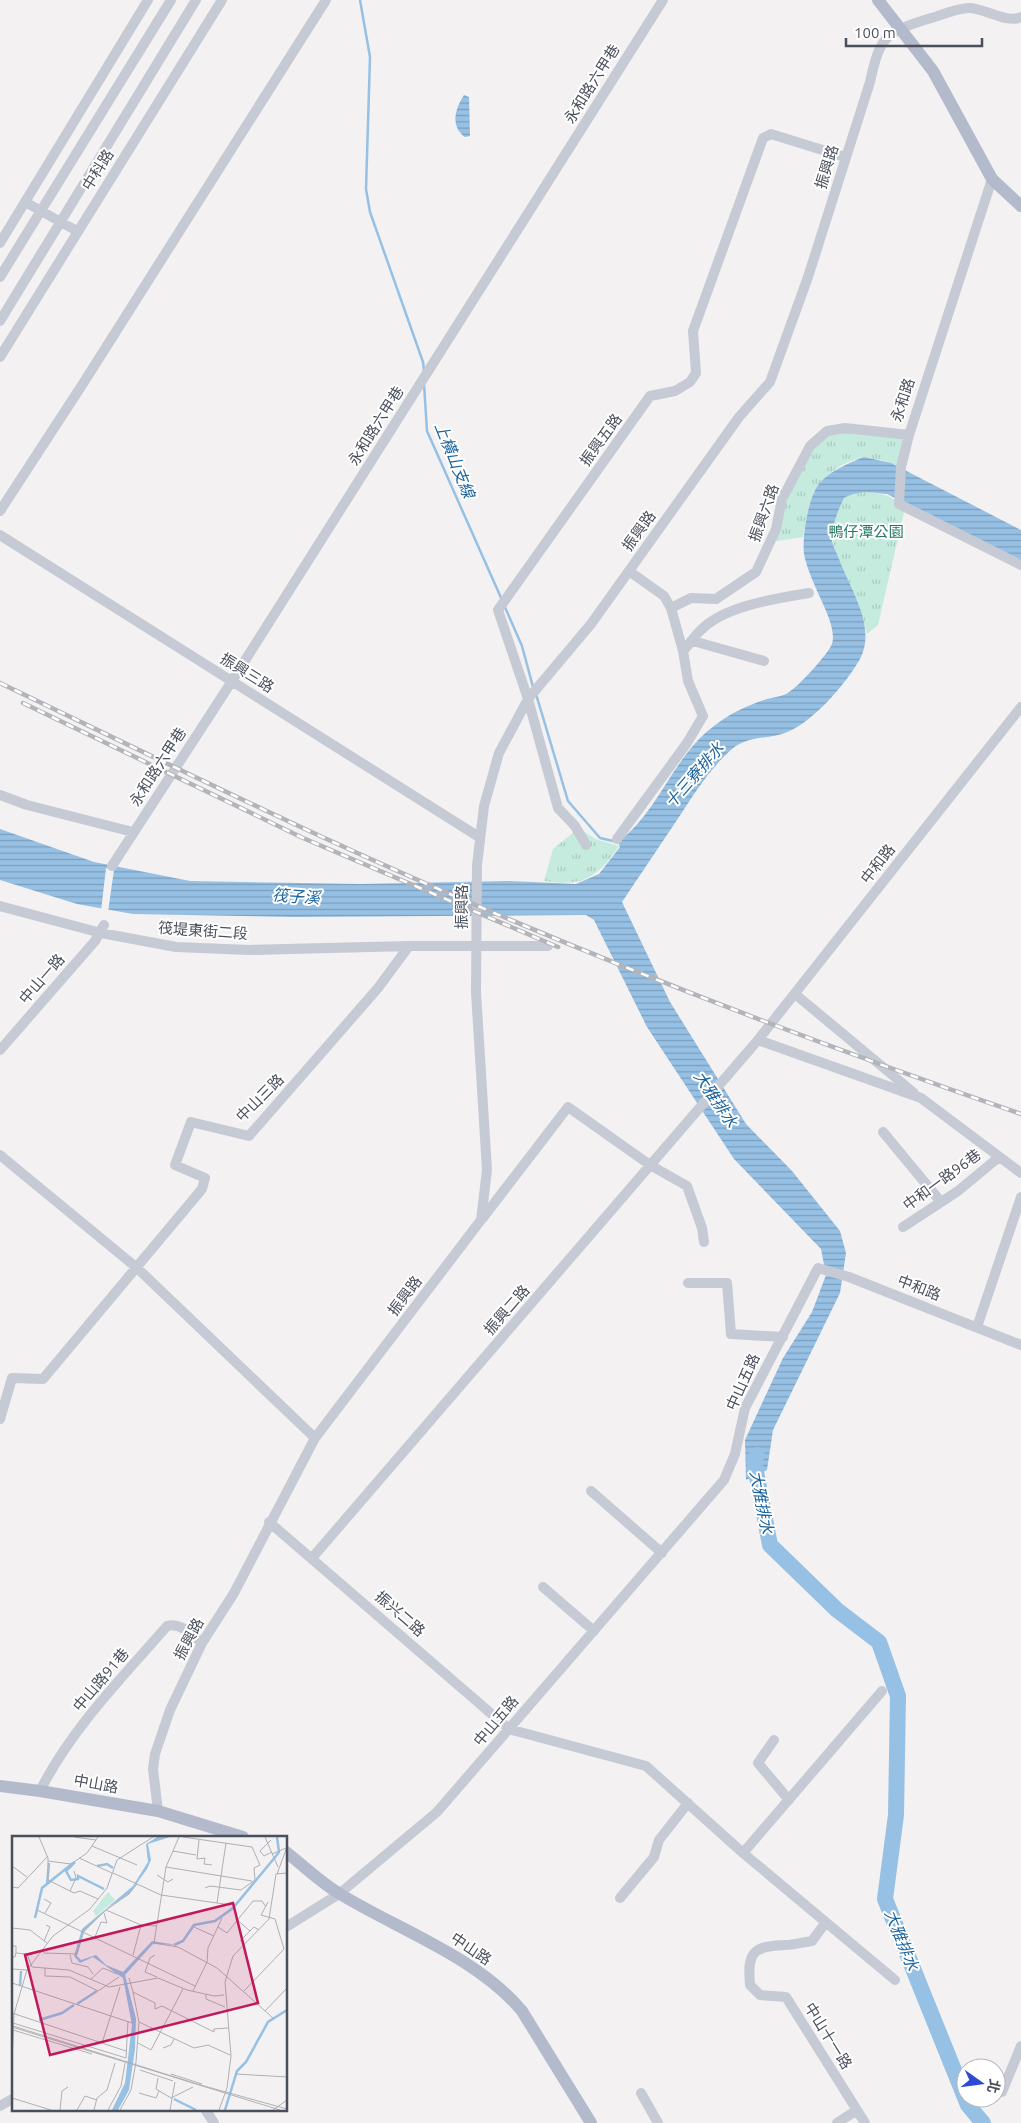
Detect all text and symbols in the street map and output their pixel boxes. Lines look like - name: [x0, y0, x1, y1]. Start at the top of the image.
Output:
- scale bar: [846, 15, 982, 47]
- text: 100 m: [854, 24, 896, 41]
- street label: 永和路六甲巷: [561, 41, 623, 126]
- street label: 振興路: [812, 143, 841, 191]
- street label: 中科路: [78, 146, 117, 193]
- street label: 永和路: [887, 376, 918, 424]
- street label: 永和路六甲巷: [345, 383, 407, 468]
- street label: 振興五路: [576, 410, 625, 469]
- water label: 上橫山支線: [432, 420, 479, 502]
- street label: 振興六路: [745, 482, 782, 544]
- street label: 振興路: [618, 508, 659, 554]
- park label: 鴨仔潭公園: [828, 523, 904, 540]
- street label: 振興三路: [217, 649, 277, 696]
- street label: 永和路六甲巷: [126, 724, 189, 809]
- water label: 十三寮排水: [661, 738, 728, 811]
- street label: 中和路: [857, 841, 898, 887]
- street label: 振興路: [453, 884, 470, 930]
- water label: 筏子溪: [271, 885, 323, 907]
- street label: 筏堤東街二段: [158, 919, 249, 942]
- street label: 中山一路: [16, 950, 68, 1007]
- water label: 大雅排水: [691, 1067, 742, 1131]
- street label: 中山三路: [232, 1070, 287, 1125]
- street label: 中和一路96巷: [900, 1146, 984, 1213]
- street label: 中和路: [895, 1272, 943, 1304]
- street label: 振興路: [384, 1273, 425, 1319]
- street label: 振興二路: [481, 1281, 533, 1338]
- street label: 中山五路: [723, 1351, 763, 1413]
- water label: 大雅排水: [747, 1469, 777, 1536]
- street label: 振兴二路: [372, 1588, 429, 1640]
- street label: 振興路: [170, 1615, 207, 1663]
- street label: 中山路91巷: [69, 1645, 132, 1715]
- street label: 中山五路: [470, 1692, 521, 1749]
- street label: 中山路: [72, 1771, 120, 1796]
- inset map: [12, 1836, 288, 2110]
- water label: 大雅排水: [882, 1907, 923, 1974]
- street label: 中山路: [448, 1929, 495, 1968]
- street label: 中山十一路: [801, 1999, 856, 2072]
- north arrow: [956, 2058, 1006, 2108]
- text: 北: [984, 2077, 1003, 2095]

